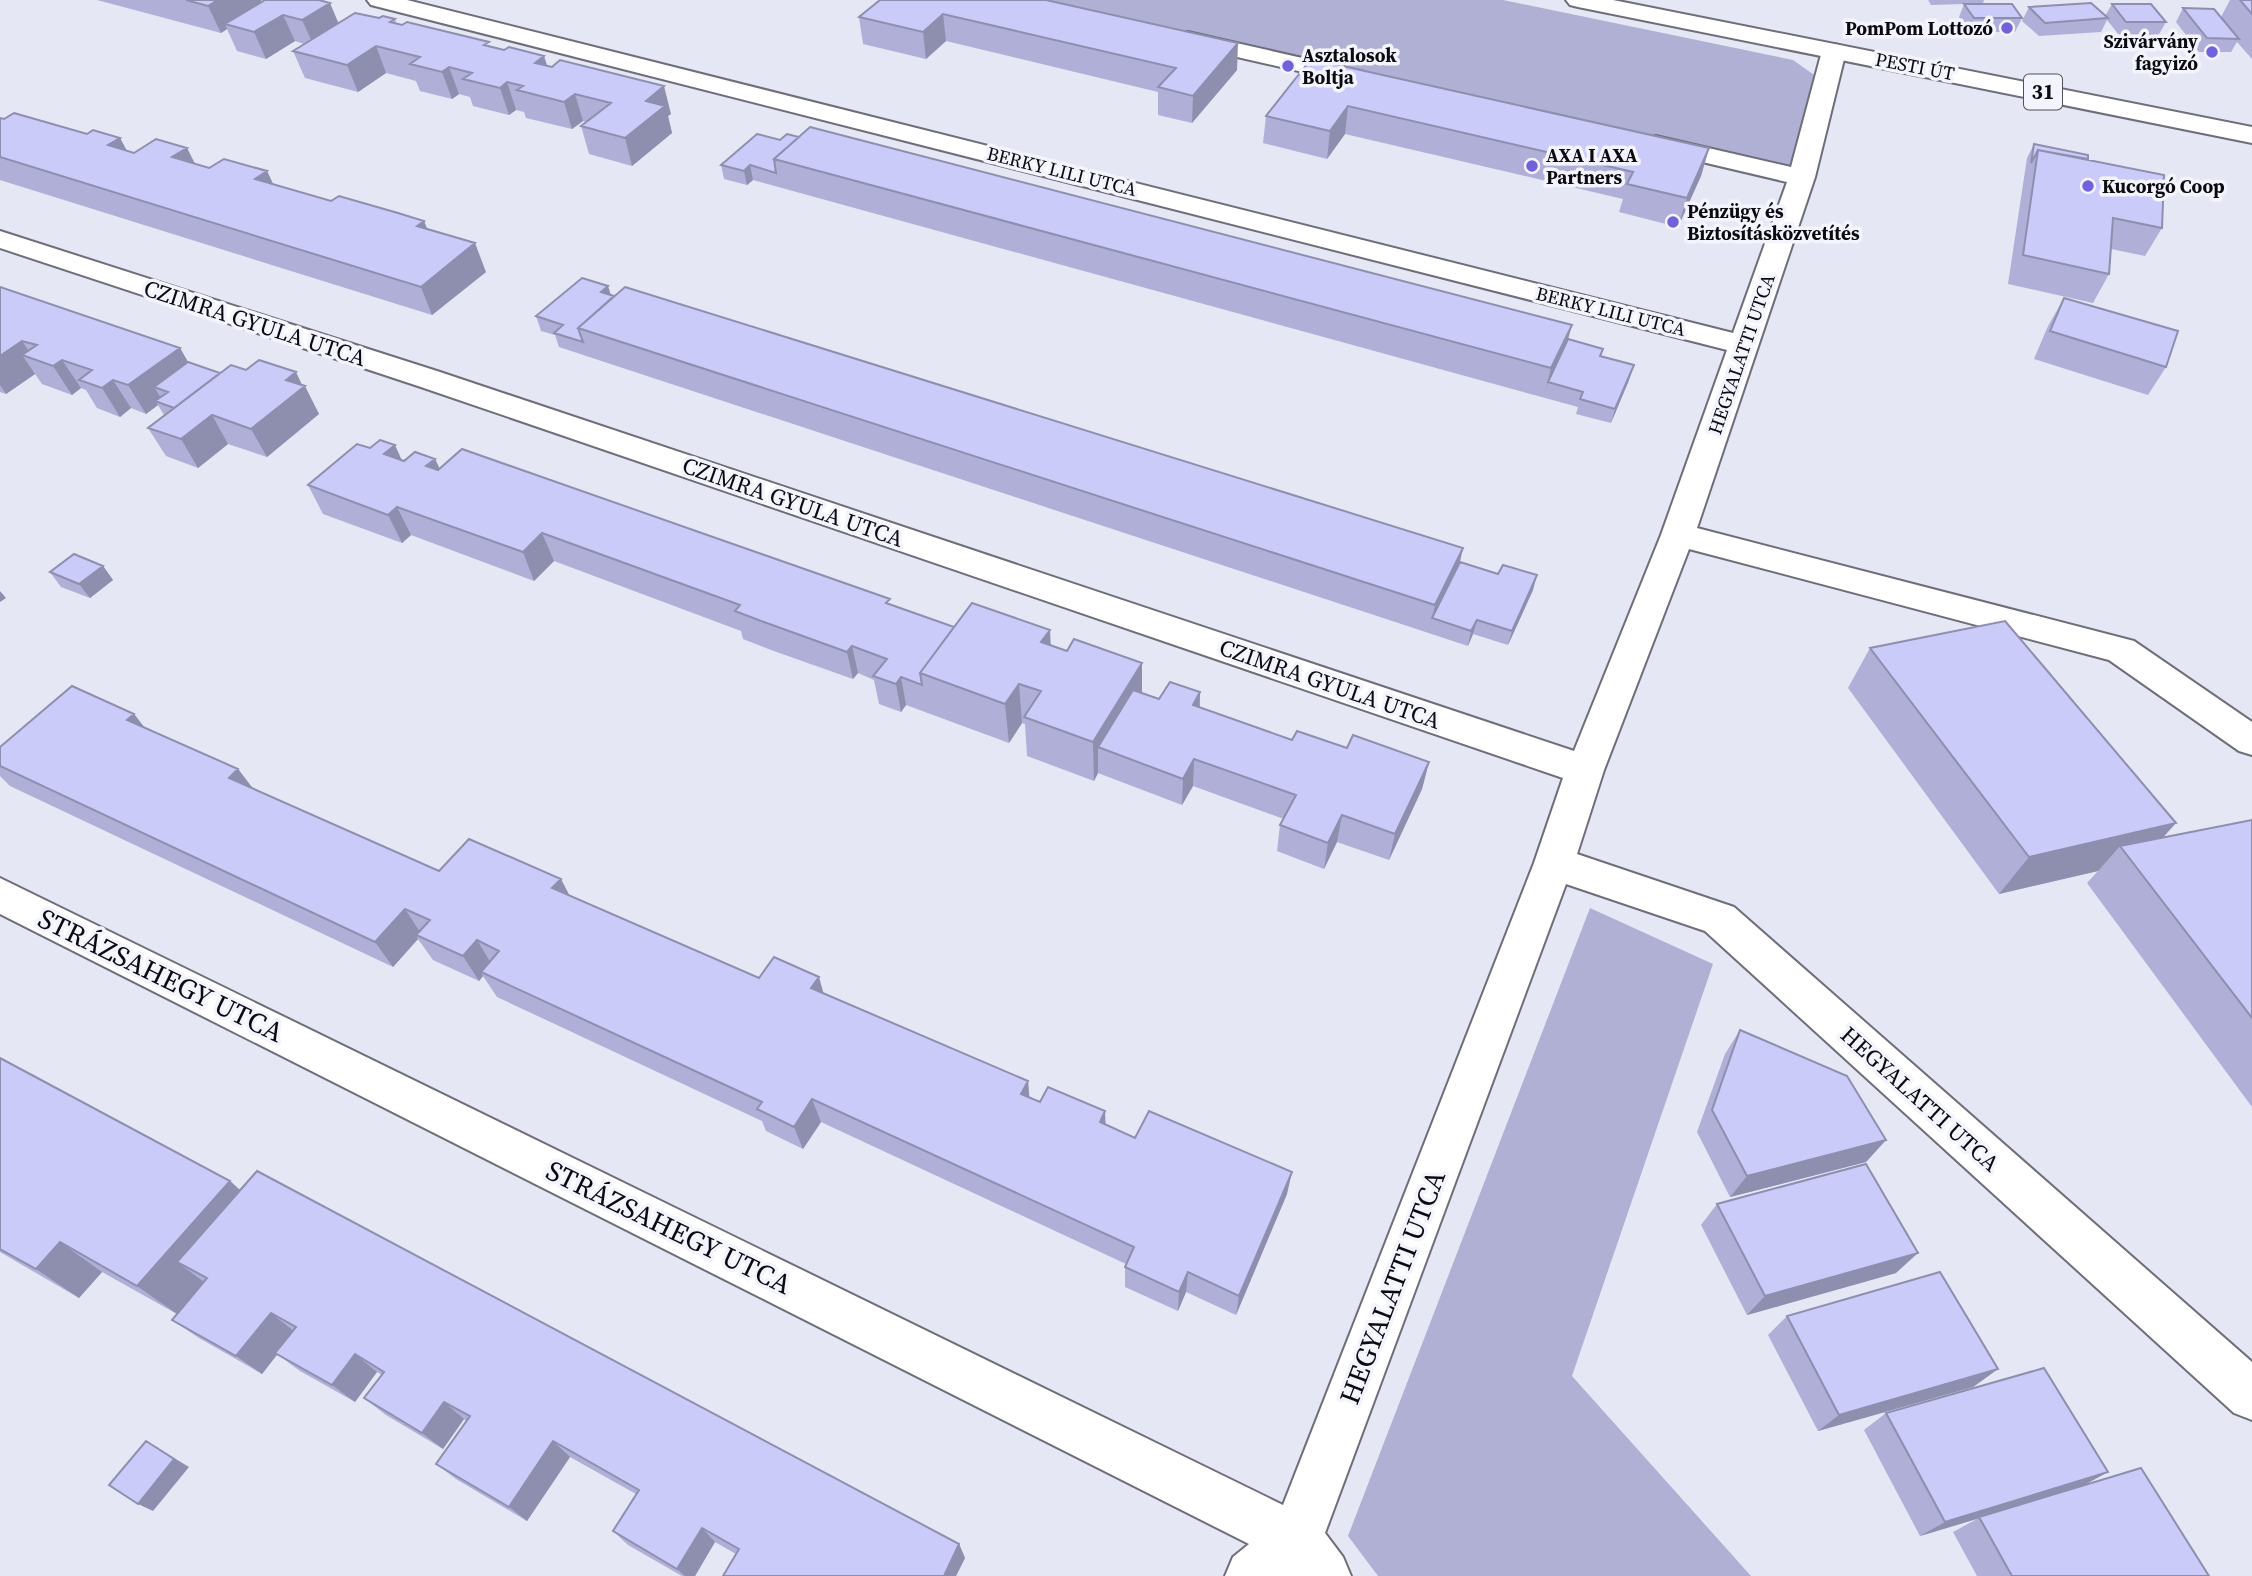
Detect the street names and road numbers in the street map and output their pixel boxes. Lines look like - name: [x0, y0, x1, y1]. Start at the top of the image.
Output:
- street label: PESTI ÚT: [1873, 46, 1957, 86]
- road number: 31: [2024, 74, 2062, 110]
- street label: BERKY LILI UTCA: [984, 140, 1140, 202]
- street label: HEGYALATTI UTCA: [1701, 270, 1781, 438]
- street label: CZIMRA GYULA UTCA: [140, 272, 371, 374]
- street label: BERKY LILI UTCA: [1533, 280, 1689, 342]
- street label: CZIMRA GYULA UTCA: [678, 449, 909, 555]
- street label: CZIMRA GYULA UTCA: [1215, 631, 1446, 737]
- street label: STRÁZSAHEGY UTCA: [32, 899, 290, 1051]
- street label: HEGYALATTI UTCA: [1834, 1019, 2007, 1179]
- street label: STRÁZSAHEGY UTCA: [540, 1151, 798, 1303]
- street label: HEGYALATTI UTCA: [1330, 1164, 1454, 1409]

